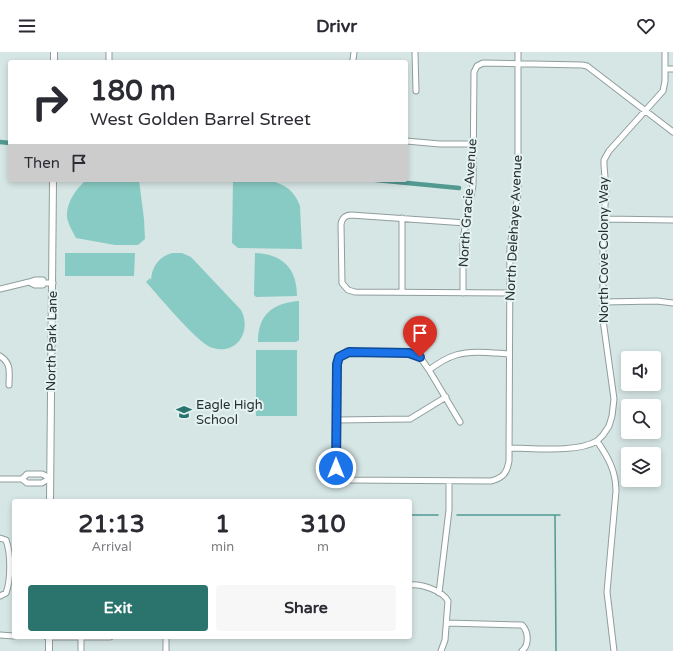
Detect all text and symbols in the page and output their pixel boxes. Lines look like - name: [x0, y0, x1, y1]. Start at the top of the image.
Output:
- icon: menu: [16, 15, 38, 37]
- text: Drivr: [316, 15, 357, 37]
- icon: heart: [635, 15, 657, 37]
- text: 180 m: [90, 74, 176, 108]
- icon: right: [24, 76, 76, 128]
- text: West Golden Barrel Street: [90, 108, 311, 130]
- street label: North Gracie Avenue: [456, 138, 480, 268]
- icon: arrive: [68, 152, 90, 174]
- text: Then: [24, 154, 60, 172]
- street label: North Delehaye Avenue: [502, 155, 526, 301]
- street label: North Cove Colony Way: [596, 177, 612, 323]
- street label: North Park Lane: [43, 291, 61, 391]
- pin: [403, 316, 437, 357]
- icon: arrive: [409, 322, 431, 344]
- map controls: [621, 351, 661, 487]
- button: sound: [621, 351, 661, 391]
- place label: Eagle High School: [196, 397, 263, 428]
- button: search: [621, 399, 661, 439]
- school or university icon: Eagle High School: [175, 403, 193, 421]
- position arrow: [315, 447, 357, 489]
- button: layers: [621, 447, 661, 487]
- text: 21:13: [78, 510, 145, 539]
- text: 1: [215, 510, 230, 539]
- text: 310: [300, 510, 346, 539]
- text: Arrival: [91, 539, 132, 555]
- text: min: [211, 539, 234, 555]
- text: m: [317, 539, 329, 555]
- button: Exit: [28, 585, 208, 631]
- button: Share: [216, 585, 396, 631]

